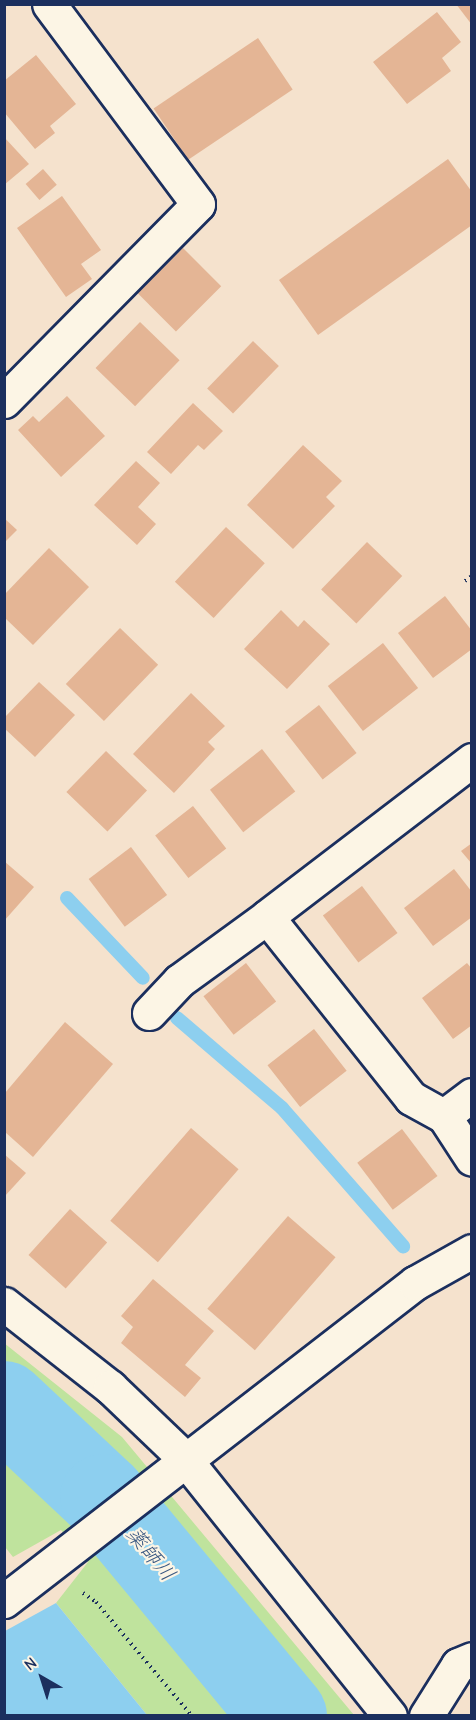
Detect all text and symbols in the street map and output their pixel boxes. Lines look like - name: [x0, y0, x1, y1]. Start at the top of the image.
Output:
- water label: 薬師川: [121, 1522, 181, 1586]
- north arrow: [12, 1648, 72, 1708]
- text: N: [21, 1654, 40, 1674]

